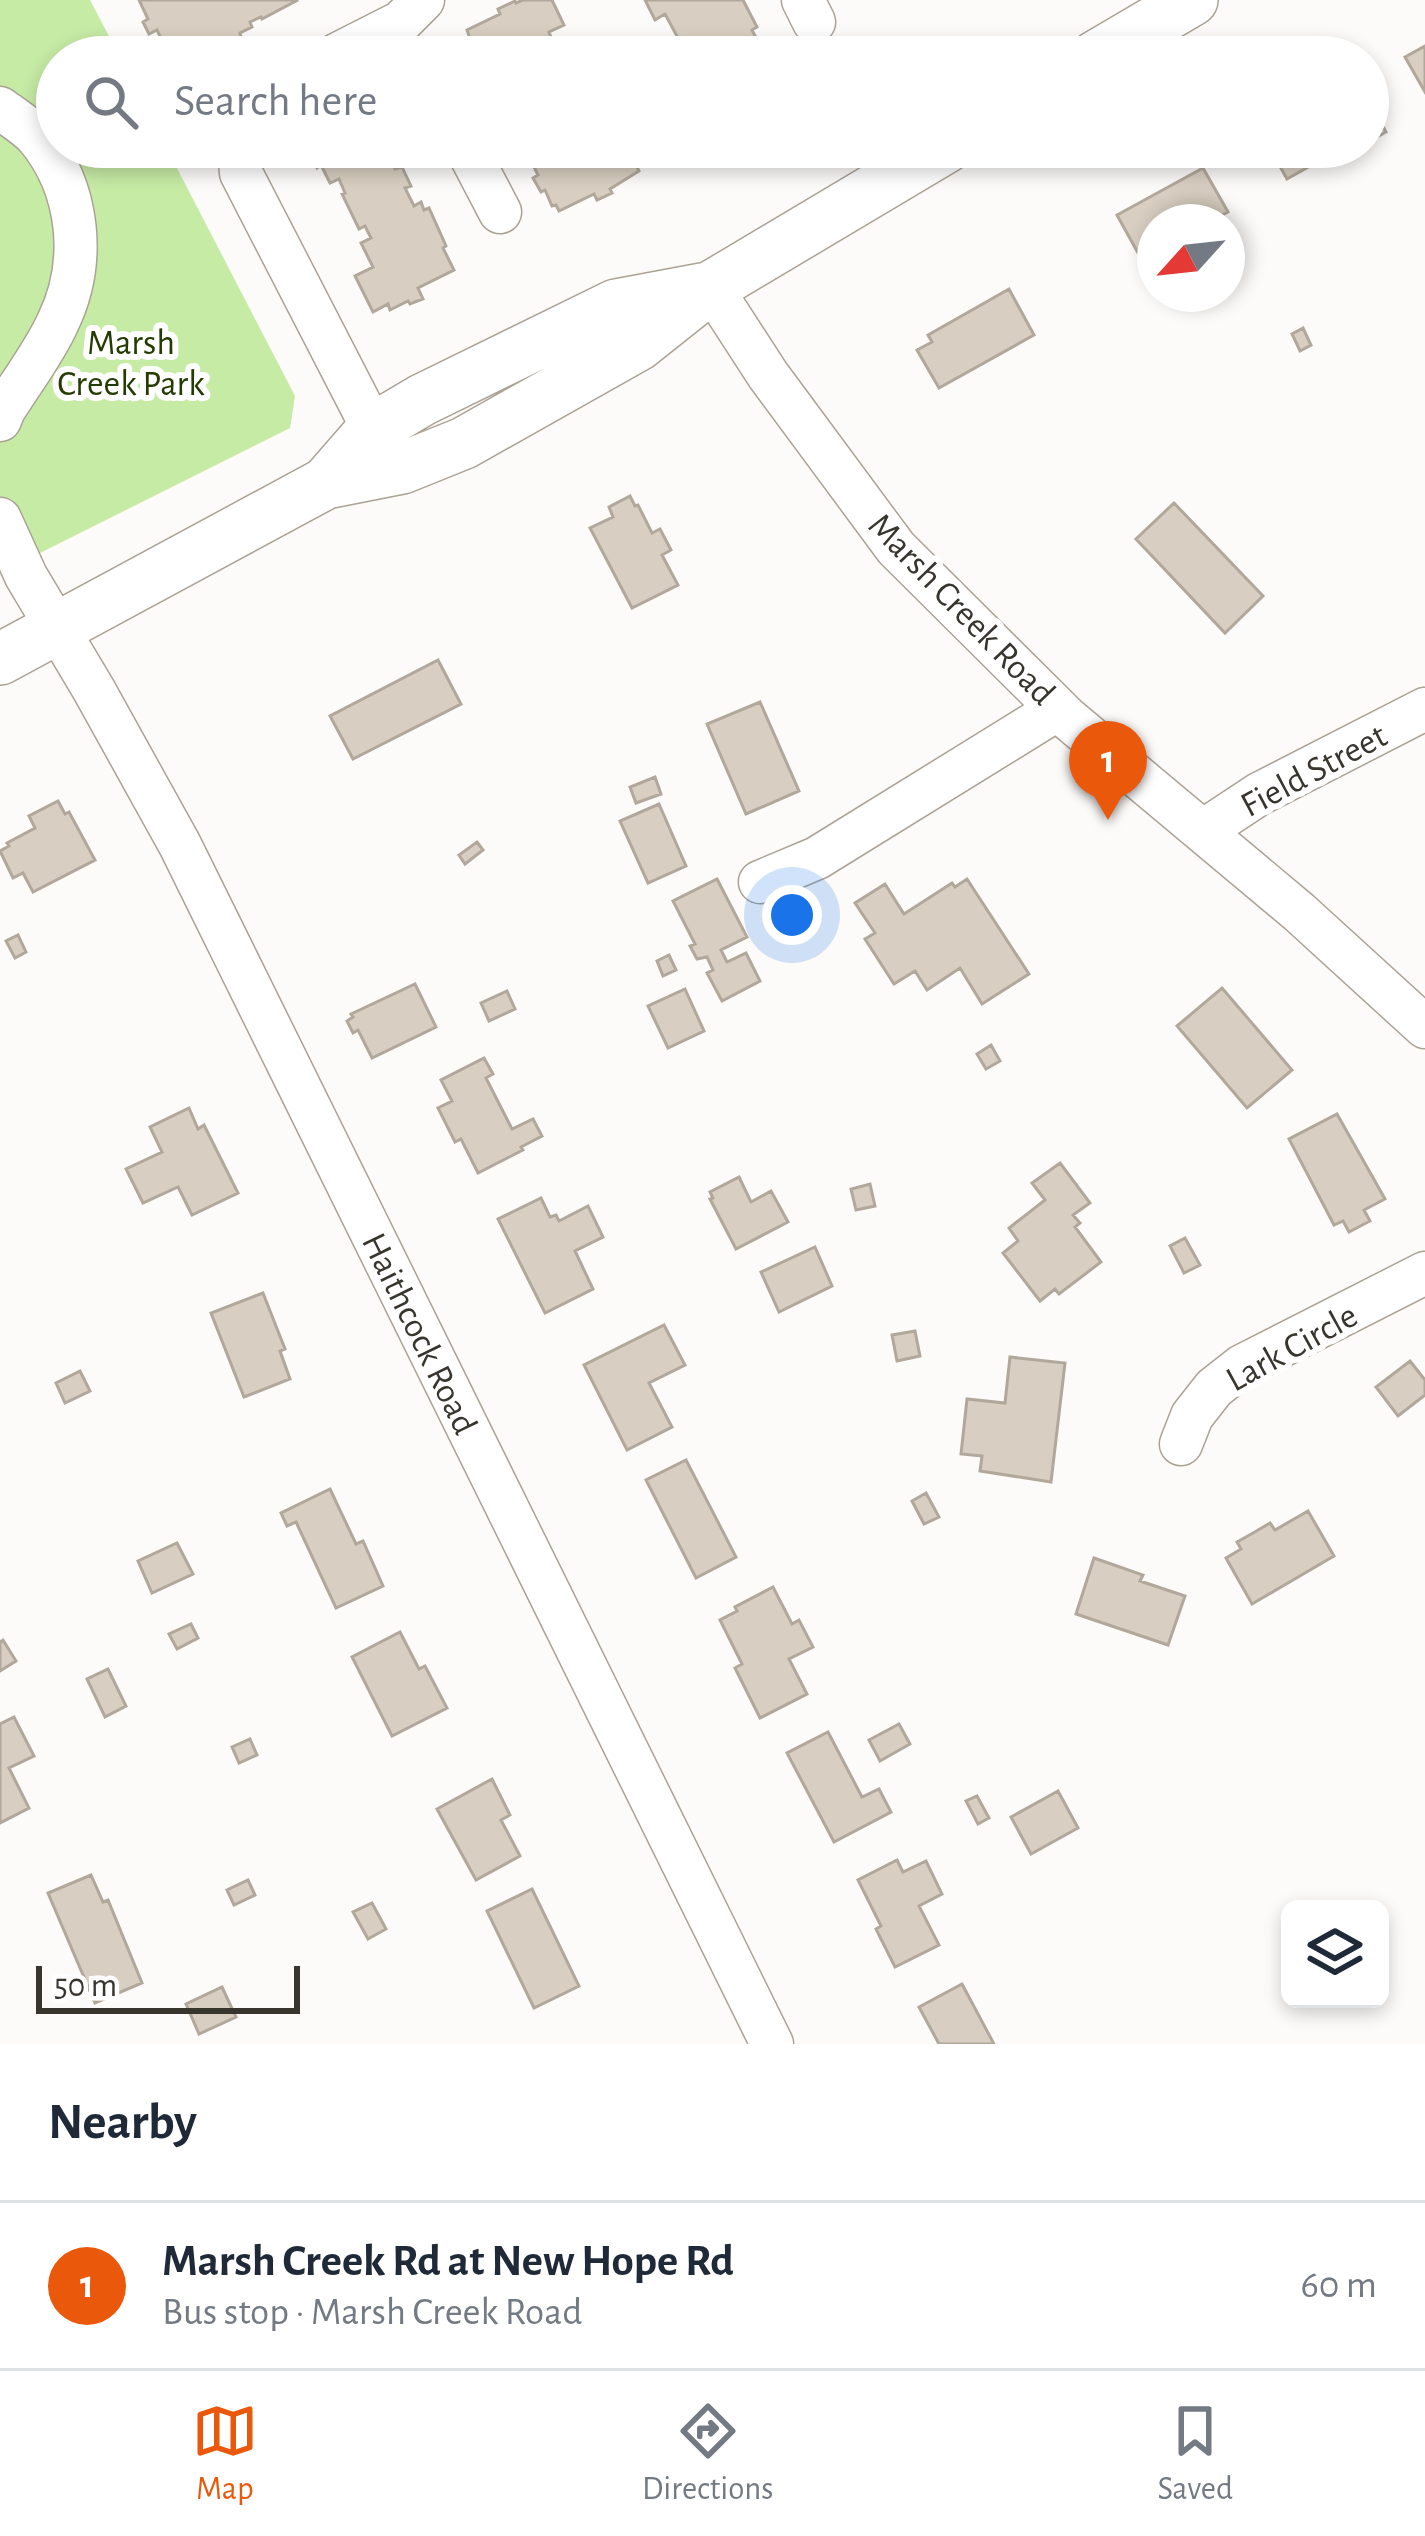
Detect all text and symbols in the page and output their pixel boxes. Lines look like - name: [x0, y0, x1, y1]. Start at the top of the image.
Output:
- search box: [36, 36, 1389, 168]
- icon: search: [78, 69, 144, 135]
- text: Search here: [174, 79, 377, 124]
- north arrow: [1137, 204, 1245, 312]
- park label: Marsh Creek Park: [57, 325, 205, 402]
- street label: Marsh Creek Road: [862, 507, 1062, 712]
- street label: Field Street: [1235, 717, 1393, 824]
- pin: 1: [1069, 721, 1147, 820]
- your location: [762, 885, 822, 945]
- street label: Haithcock Road: [355, 1228, 483, 1440]
- street label: Lark Circle: [1220, 1297, 1364, 1398]
- map controls: [1281, 1900, 1389, 2008]
- button: layers: [1281, 1900, 1389, 2008]
- scale bar: [36, 1960, 300, 2013]
- text: 50 m: [54, 1970, 117, 2003]
- text: Nearby: [48, 2097, 197, 2148]
- text: Marsh Creek Rd at New Hope Rd: [162, 2239, 734, 2284]
- text: 1: [80, 2266, 94, 2305]
- text: 60 m: [1300, 2266, 1377, 2305]
- text: Bus stop · Marsh Creek Road: [162, 2293, 582, 2332]
- tab: Map: [192, 2398, 258, 2510]
- tab: Directions: [642, 2398, 773, 2510]
- tab: Saved: [1157, 2398, 1233, 2510]

